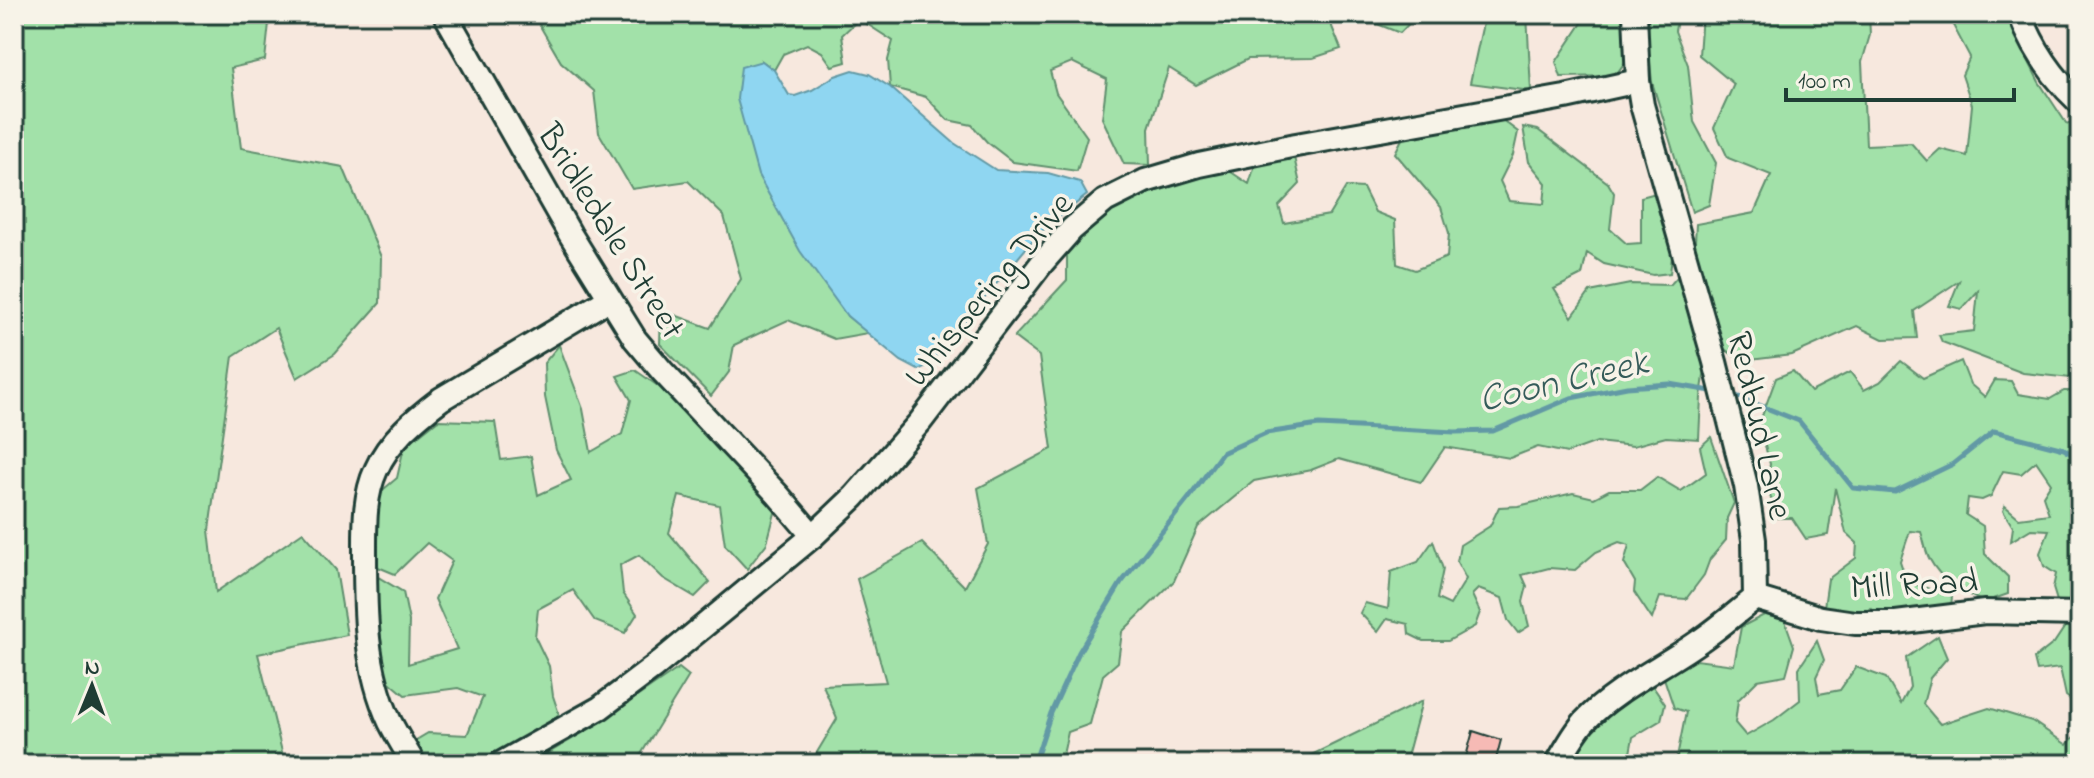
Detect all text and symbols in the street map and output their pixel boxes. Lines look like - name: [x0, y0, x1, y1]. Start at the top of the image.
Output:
- scale bar: [1786, 52, 2014, 102]
- text: 100 m: [1798, 65, 1851, 100]
- street label: Bridledale Street: [521, 113, 697, 351]
- street label: Whispering Drive: [893, 181, 1089, 400]
- street label: Redbud Lane: [1710, 327, 1805, 526]
- water label: Coon Creek: [1474, 336, 1655, 430]
- street label: Mill Road: [1849, 557, 1979, 616]
- north arrow: [52, 646, 132, 726]
- text: N: [85, 653, 100, 685]

